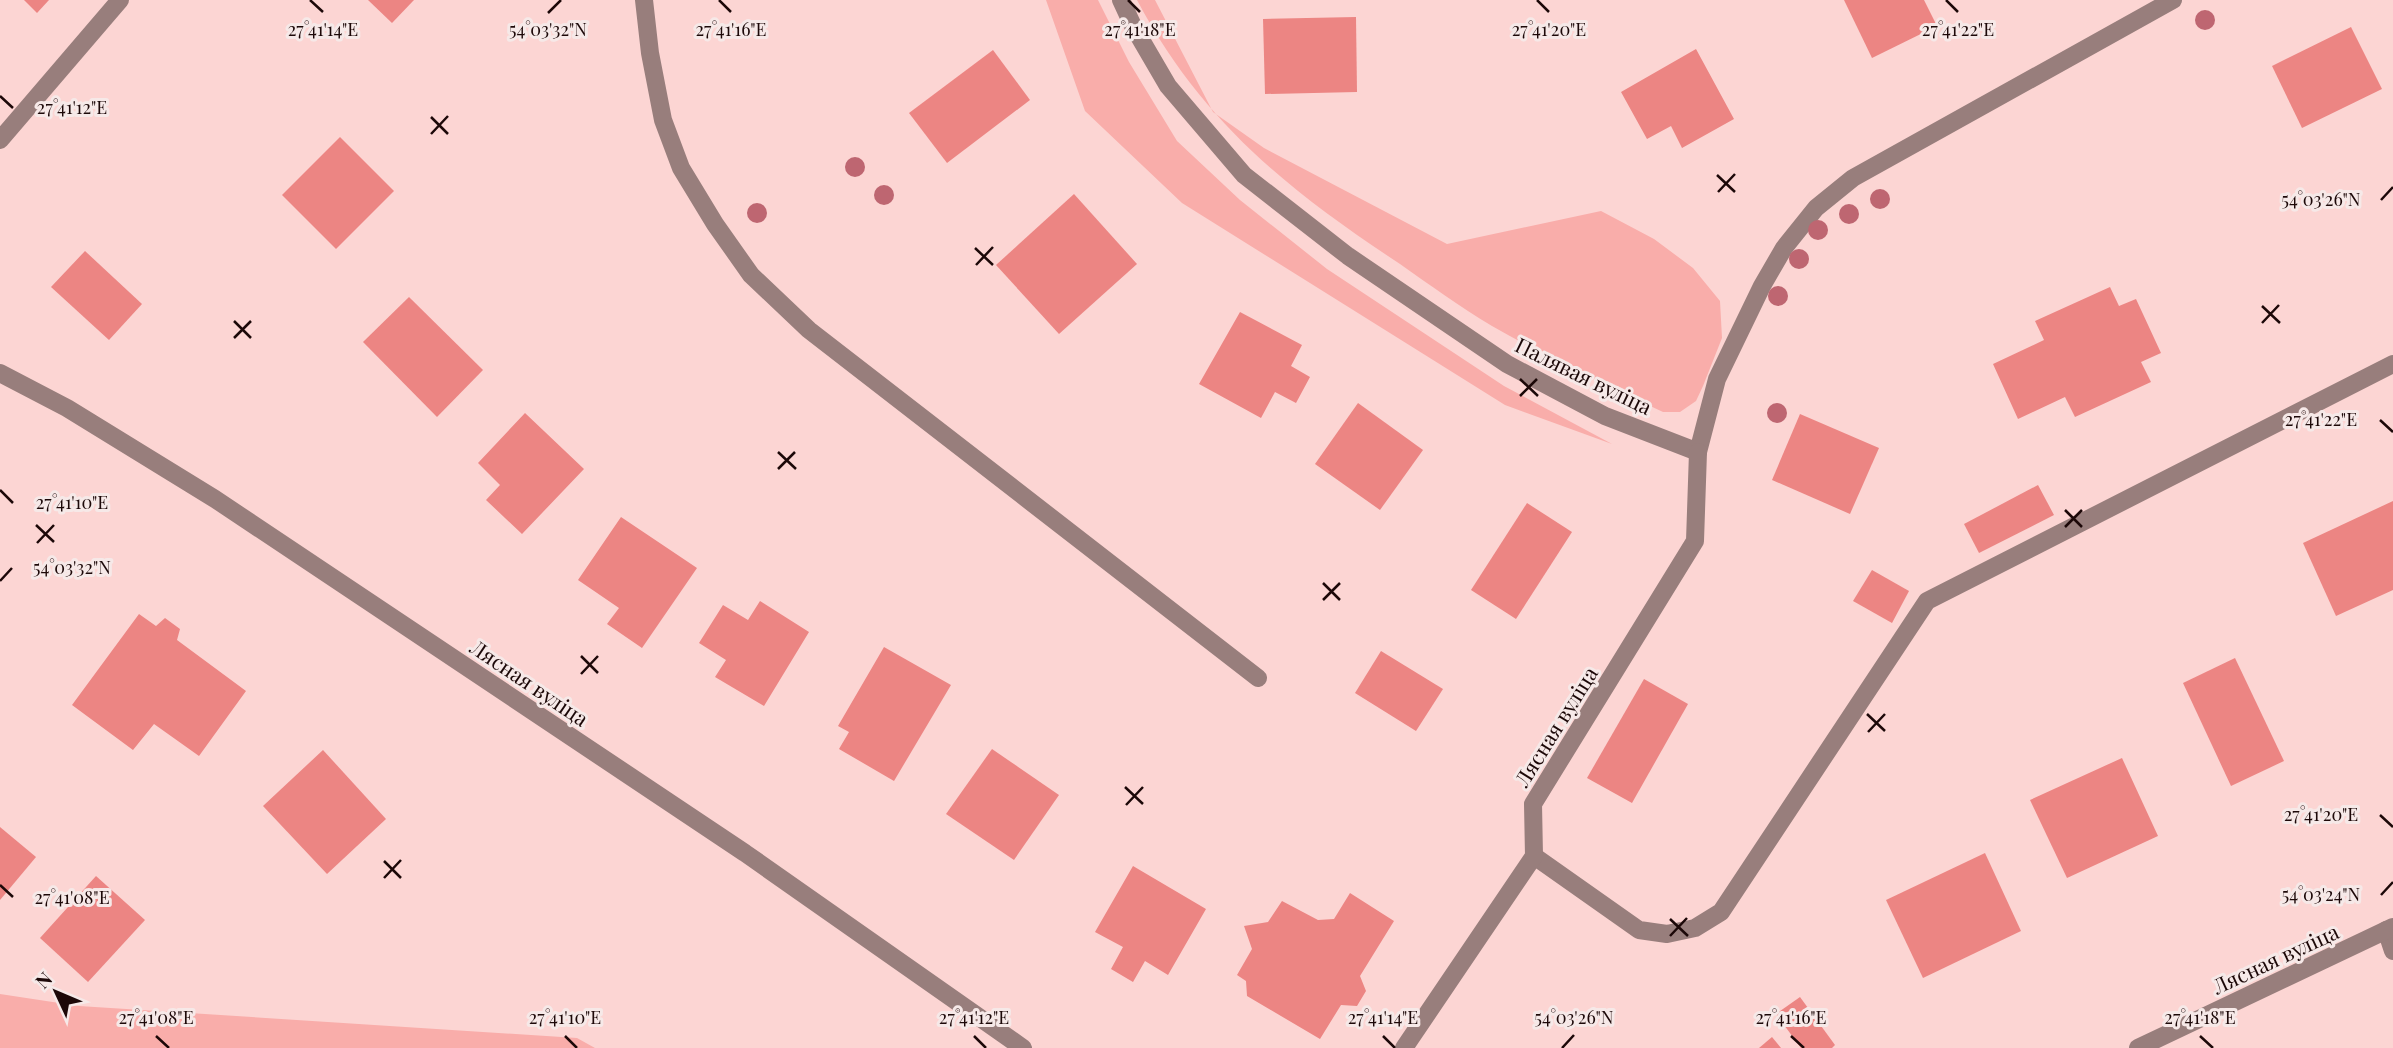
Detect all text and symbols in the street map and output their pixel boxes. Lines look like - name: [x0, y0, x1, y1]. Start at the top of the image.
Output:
- text: 27°41'14"E: [288, 17, 358, 41]
- text: 54°03'32"N: [509, 17, 587, 41]
- text: 27°41'16"E: [695, 17, 767, 41]
- text: 27°41'18"E: [1104, 17, 1176, 41]
- text: 27°41'20"E: [1512, 17, 1586, 41]
- text: 27°41'22"E: [1922, 17, 1994, 41]
- text: 27°41'12"E: [37, 95, 107, 119]
- text: 54°03'26"N: [2281, 187, 2361, 211]
- street label: Палявая вуліца: [1511, 330, 1657, 420]
- text: 27°41'22"E: [2285, 407, 2357, 431]
- text: 27°41'10"E: [36, 490, 108, 514]
- text: 54°03'32"N: [33, 555, 111, 579]
- street label: Лясная вуліца: [465, 632, 595, 732]
- street label: Лясная вуліца: [1506, 660, 1603, 792]
- text: 27°41'20"E: [2284, 802, 2358, 826]
- text: 54°03'24"N: [2282, 882, 2361, 906]
- text: 27°41'08"E: [34, 885, 110, 909]
- street label: Лясная вуліца: [2206, 916, 2343, 1000]
- north arrow: [21, 957, 91, 1027]
- text: N: [29, 965, 57, 993]
- text: 27°41'08"E: [118, 1005, 194, 1029]
- text: 27°41'10"E: [529, 1005, 601, 1029]
- text: 27°41'12"E: [939, 1005, 1009, 1029]
- text: 27°41'14"E: [1348, 1005, 1418, 1029]
- text: 54°03'26"N: [1534, 1005, 1614, 1029]
- text: 27°41'16"E: [1755, 1005, 1827, 1029]
- text: 27°41'18"E: [2164, 1005, 2236, 1029]

